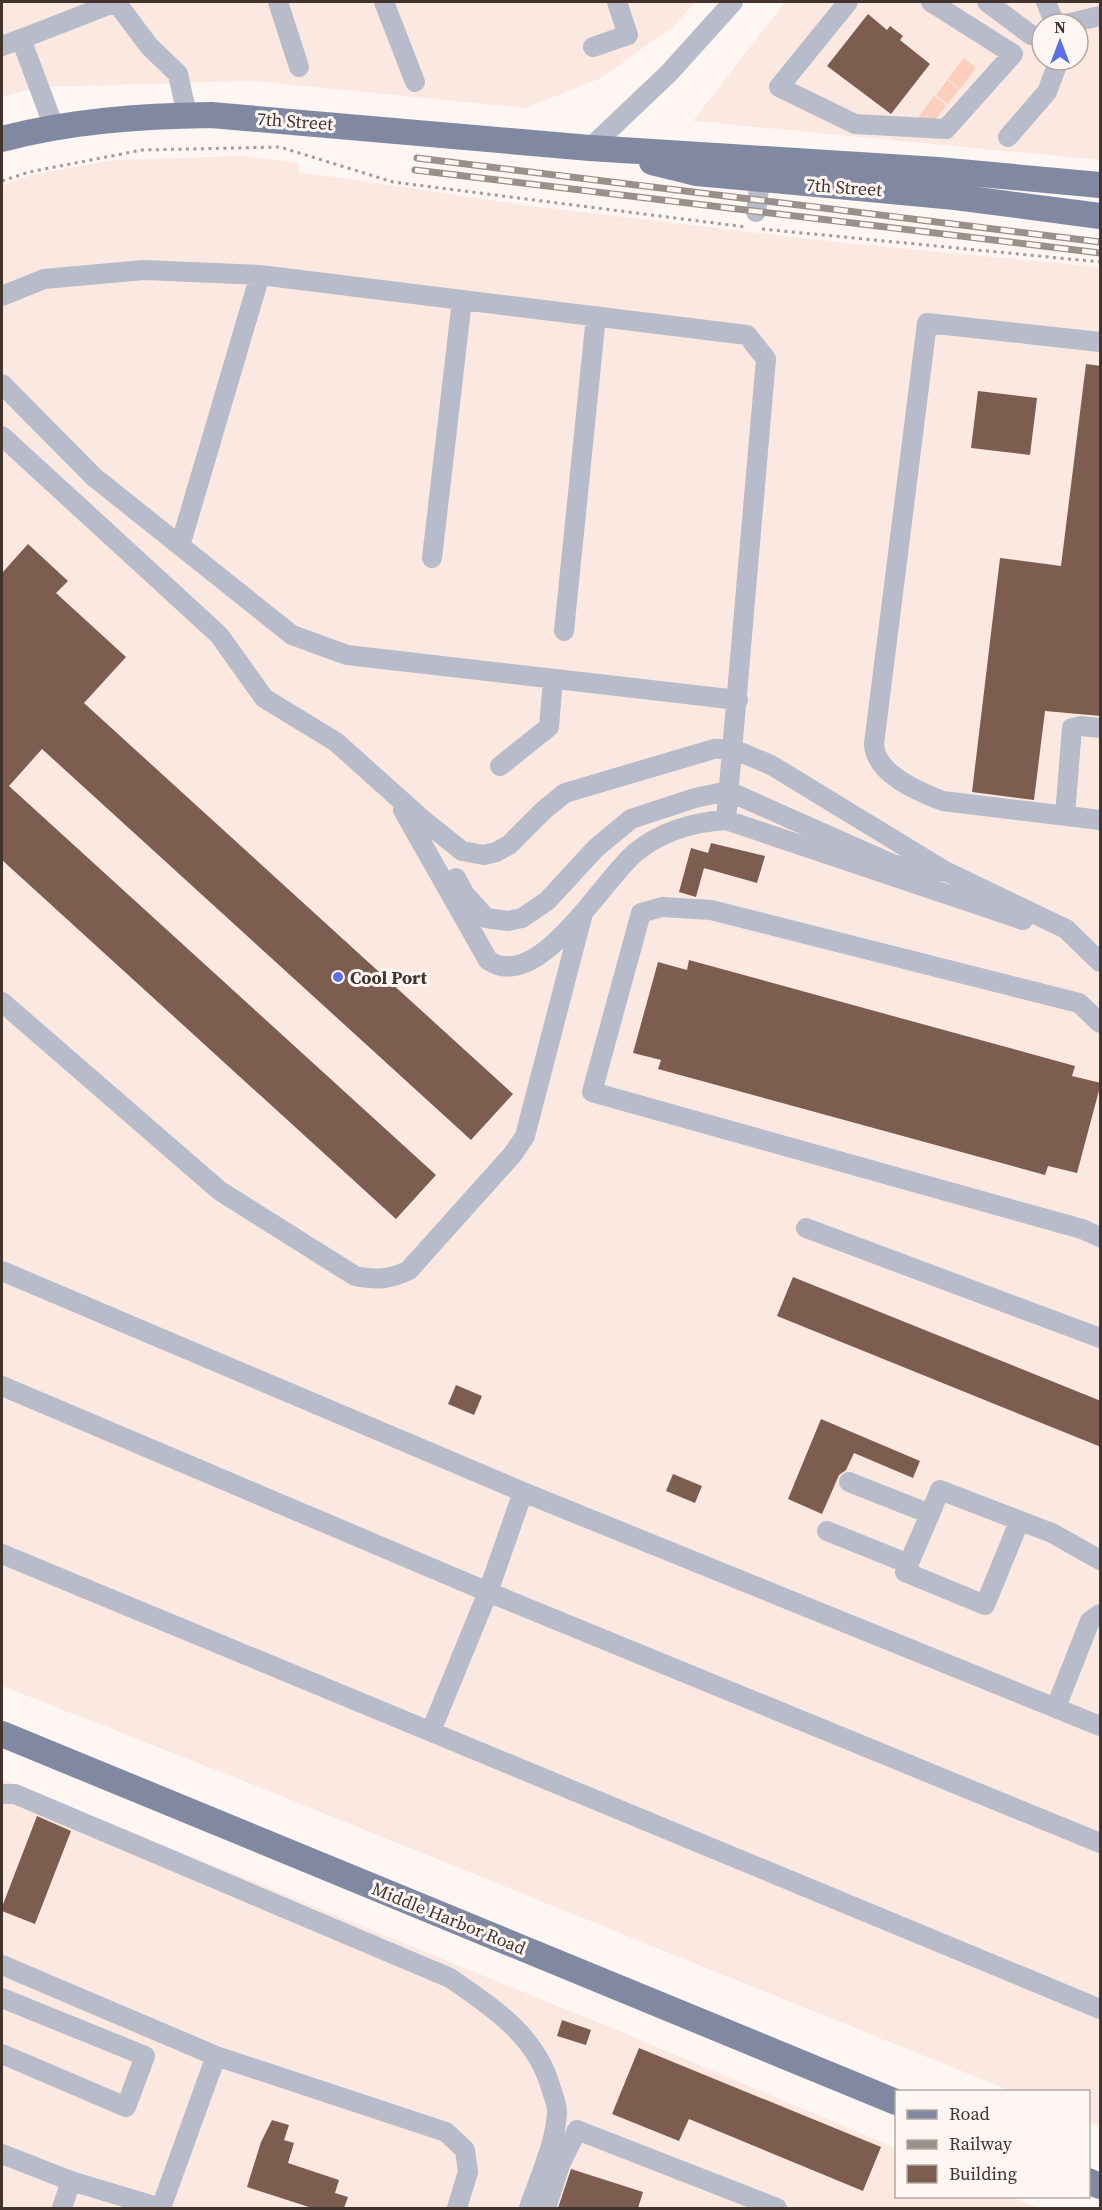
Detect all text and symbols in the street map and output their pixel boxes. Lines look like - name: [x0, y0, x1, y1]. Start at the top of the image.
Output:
- north arrow: [1030, 12, 1090, 72]
- text: N: [1054, 16, 1066, 38]
- street label: 7th Street: [256, 106, 334, 136]
- street label: 7th Street: [805, 172, 883, 202]
- place label: Cool Port: [350, 965, 428, 990]
- marker: Cool Port: [331, 970, 345, 984]
- street label: Middle Harbor Road: [368, 1876, 530, 1960]
- legend: [895, 2090, 1090, 2198]
- text: Road: [949, 2101, 990, 2126]
- text: Railway: [949, 2131, 1013, 2156]
- text: Building: [949, 2161, 1017, 2186]

